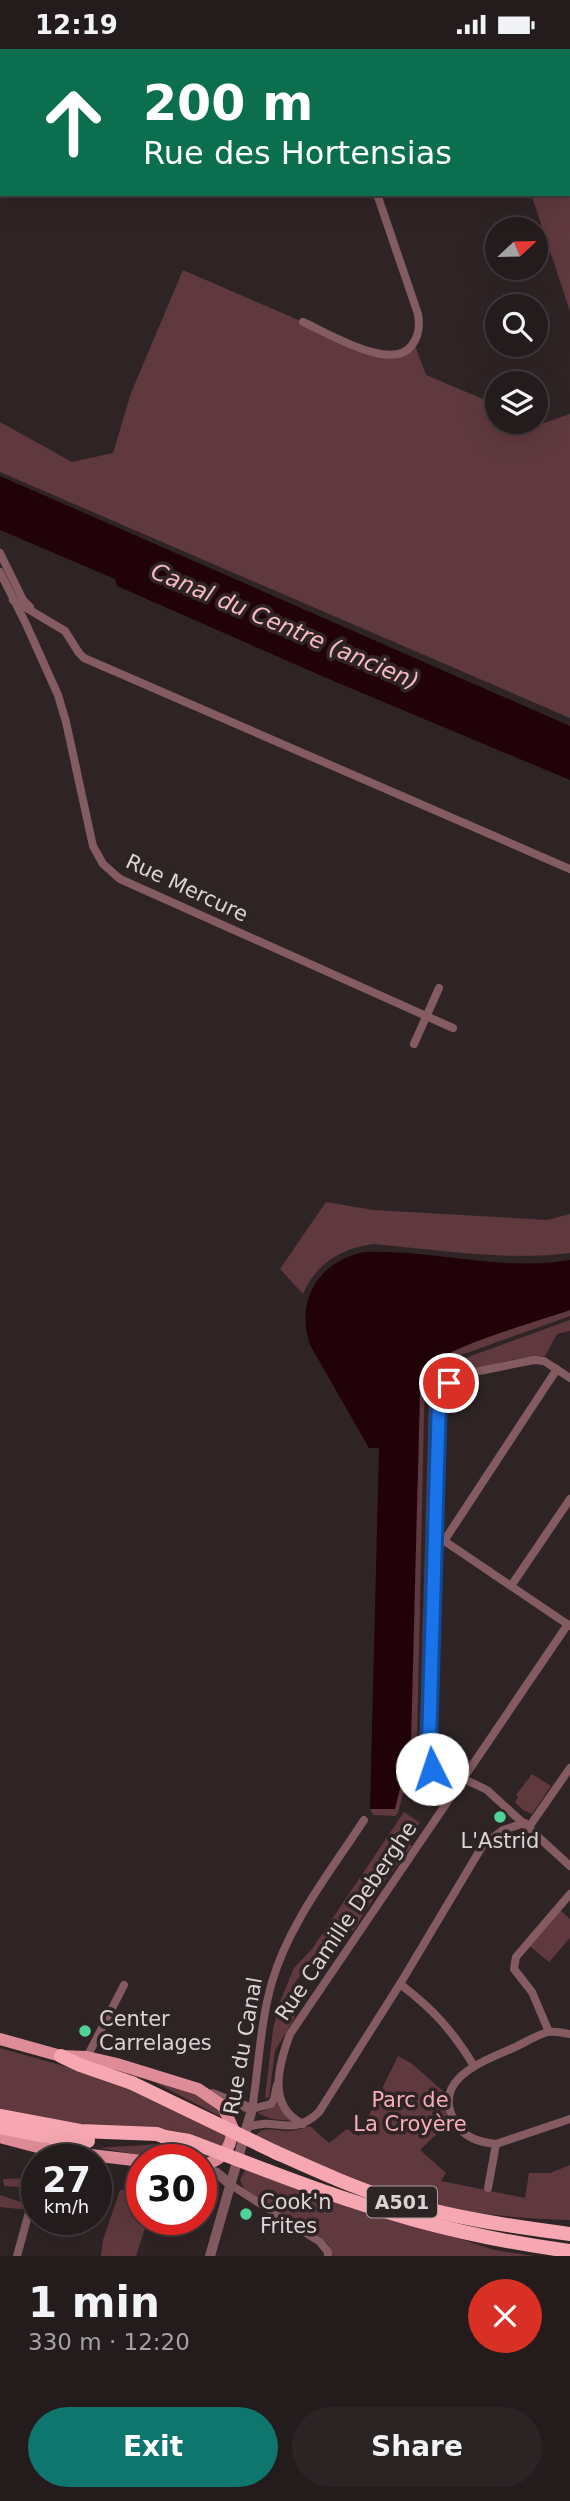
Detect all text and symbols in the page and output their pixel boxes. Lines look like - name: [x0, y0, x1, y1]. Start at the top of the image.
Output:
- text: 12:19: [35, 10, 118, 40]
- text: 200 m: [143, 75, 313, 132]
- icon: ahead: [28, 77, 119, 168]
- text: Rue des Hortensias: [143, 134, 452, 172]
- north arrow: [485, 217, 548, 280]
- map controls: [485, 217, 548, 434]
- button: search: [485, 294, 548, 357]
- button: layers: [485, 371, 548, 434]
- water label: Canal du Centre (ancien): [147, 558, 423, 694]
- street label: Rue Mercure: [122, 849, 252, 927]
- pin: [419, 1353, 479, 1413]
- icon: arrive: [430, 1364, 468, 1402]
- position arrow: [395, 1732, 469, 1806]
- marker: L'Astrid: [492, 1809, 508, 1825]
- street label: Rue Camille Deberghe: [270, 1817, 422, 2025]
- place label: L'Astrid: [461, 1829, 539, 1853]
- street label: Rue du Canal: [219, 1975, 267, 2117]
- place label: Center Carrelages: [99, 2007, 212, 2055]
- marker: Center Carrelages: [77, 2023, 93, 2039]
- park label: Parc de La Croyère: [353, 2088, 467, 2136]
- speed limit sign: 30: [126, 2144, 217, 2235]
- text: 27: [42, 2160, 91, 2200]
- road number: A501: [367, 2187, 437, 2217]
- place label: Cook'n Frites: [260, 2190, 332, 2238]
- text: km/h: [44, 2196, 89, 2217]
- marker: Cook'n Frites: [238, 2206, 254, 2222]
- text: 1 min: [28, 2278, 160, 2327]
- button: close: [468, 2279, 542, 2353]
- text: 330 m · 12:20: [28, 2329, 190, 2355]
- button: Exit: [28, 2407, 278, 2487]
- button: Share: [292, 2407, 542, 2487]

